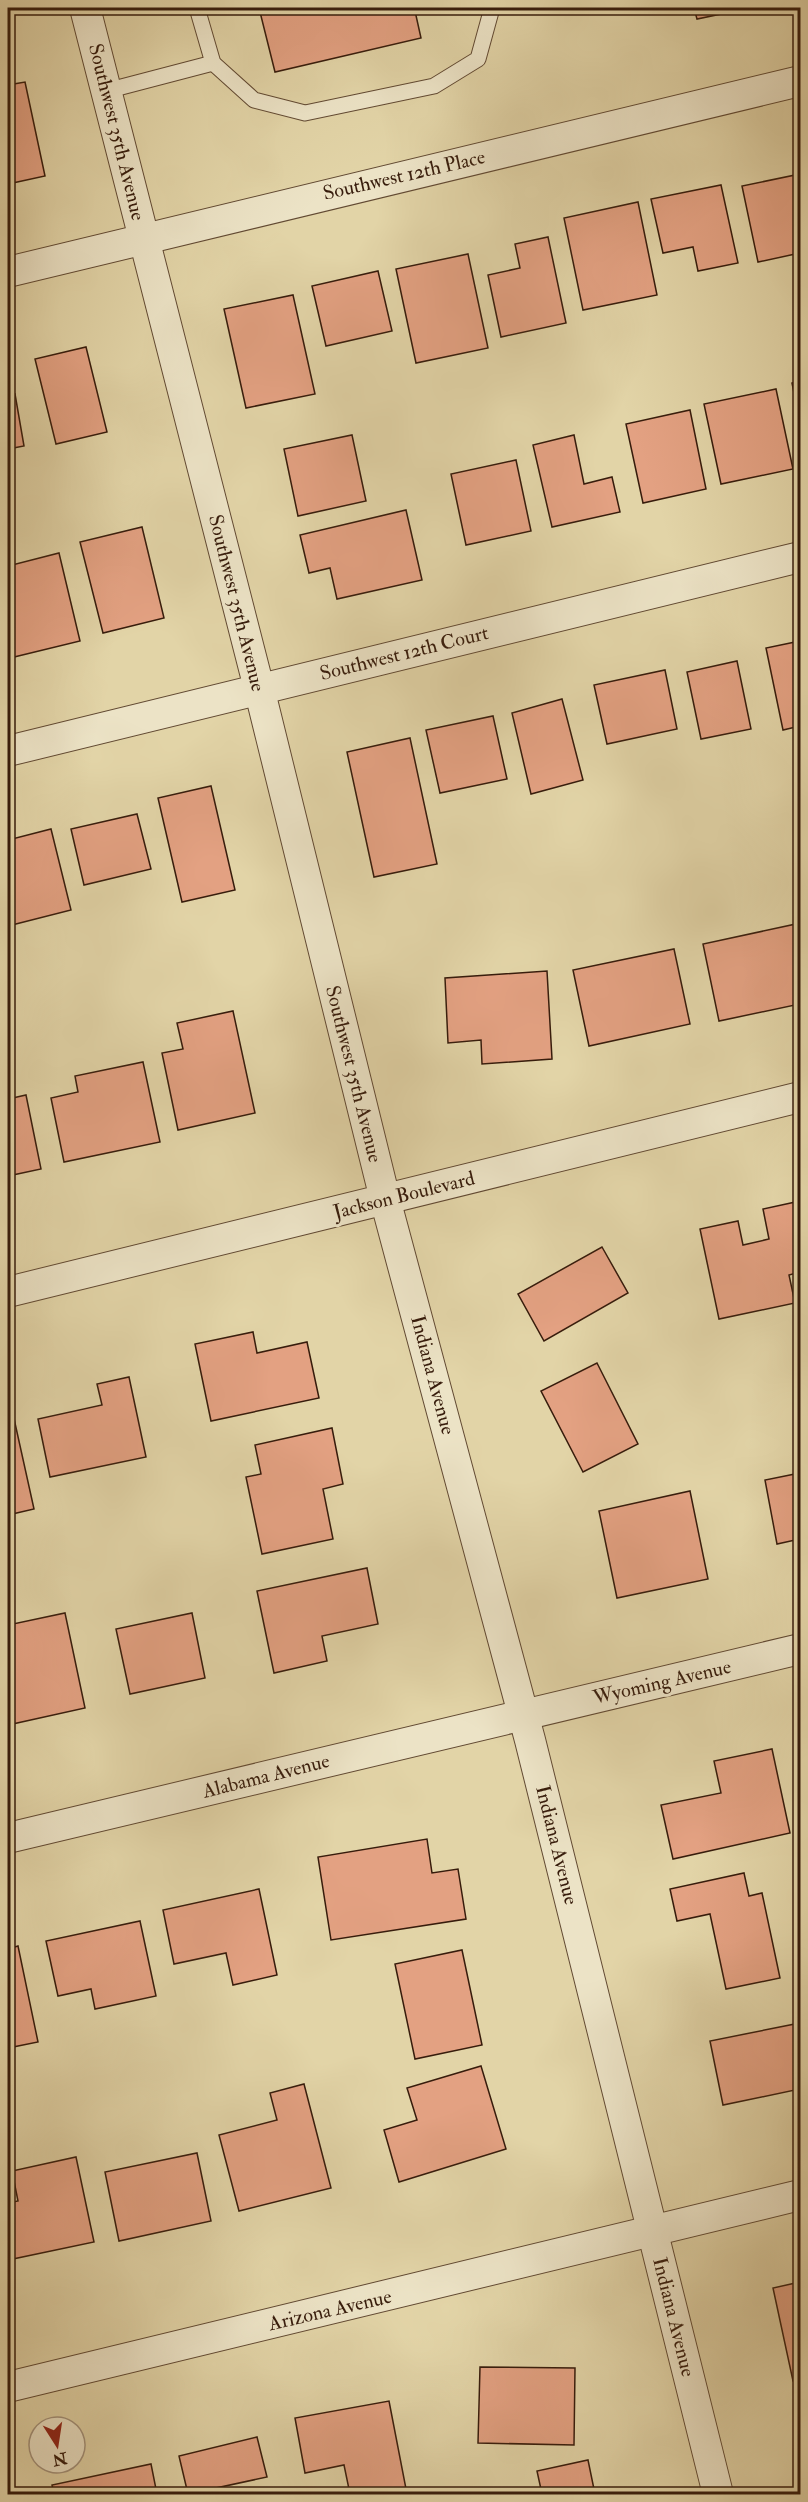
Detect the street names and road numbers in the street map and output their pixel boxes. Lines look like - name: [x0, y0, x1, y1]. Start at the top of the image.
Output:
- street label: Southwest 35th Avenue: [83, 41, 151, 223]
- street label: Southwest 12th Place: [320, 144, 488, 206]
- street label: Southwest 35th Avenue: [203, 512, 271, 694]
- street label: Southwest 12th Court: [317, 620, 491, 686]
- street label: Southwest 35th Avenue: [320, 983, 388, 1165]
- street label: Jackson Boulevard: [330, 1165, 477, 1225]
- street label: Indiana Avenue: [405, 1313, 461, 1437]
- street label: Wyoming Avenue: [590, 1654, 733, 1710]
- street label: Alabama Avenue: [199, 1748, 332, 1804]
- street label: Indiana Avenue: [530, 1783, 584, 1907]
- street label: Indiana Avenue: [647, 2255, 701, 2379]
- street label: Arizona Avenue: [265, 2284, 394, 2337]

